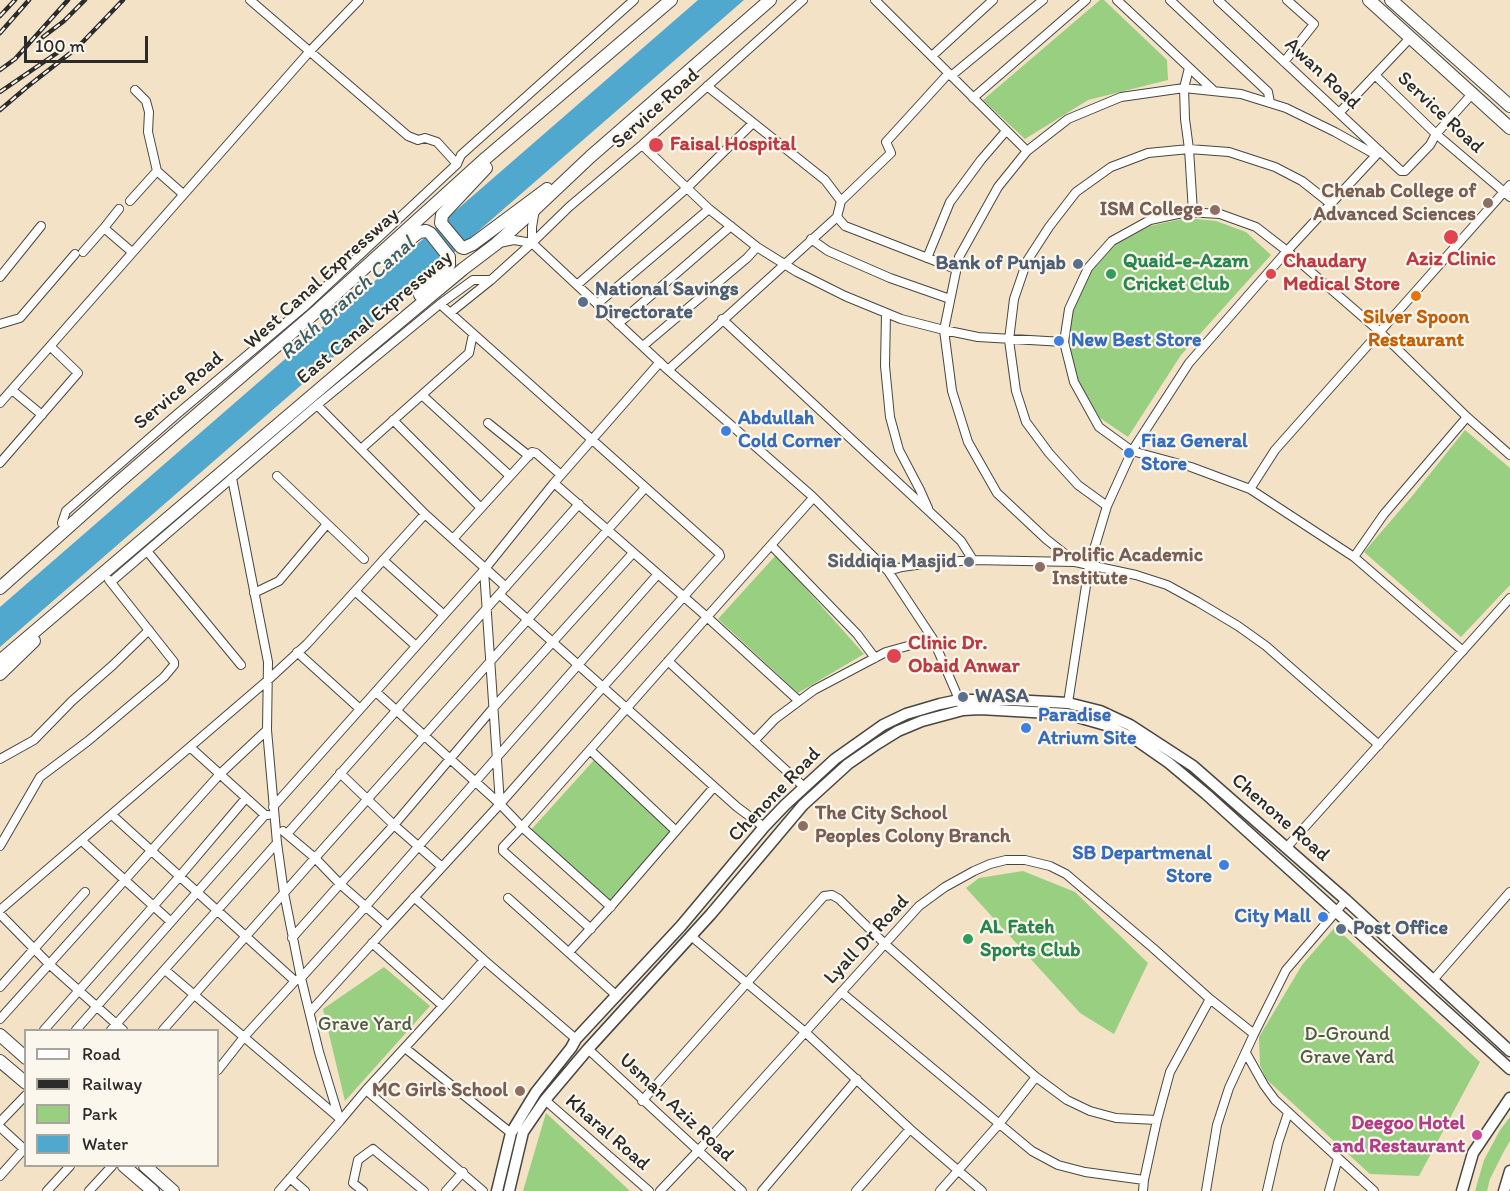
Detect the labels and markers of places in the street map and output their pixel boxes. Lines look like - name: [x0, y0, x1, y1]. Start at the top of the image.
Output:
- place label: Faisal Hospital: [670, 133, 796, 157]
- marker: Faisal Hospital: [647, 136, 665, 154]
- place label: Chenab College of Advanced Sciences: [1313, 180, 1476, 227]
- marker: Chenab College of Advanced Sciences: [1481, 196, 1495, 210]
- place label: ISM College: [1100, 198, 1203, 222]
- marker: ISM College: [1208, 203, 1222, 217]
- marker: Aziz Clinic: [1442, 228, 1460, 246]
- place label: Aziz Clinic: [1406, 248, 1496, 272]
- place label: Quaid-e-Azam Cricket Club: [1123, 250, 1249, 297]
- place label: Chaudary Medical Store: [1283, 250, 1400, 297]
- place label: Bank of Punjab: [935, 252, 1066, 276]
- marker: Bank of Punjab: [1071, 257, 1085, 271]
- marker: Quaid-e-Azam Cricket Club: [1104, 267, 1118, 281]
- marker: Chaudary Medical Store: [1264, 267, 1278, 281]
- place label: National Savings Directorate: [595, 278, 739, 325]
- marker: Silver Spoon Restaurant: [1409, 289, 1423, 303]
- marker: National Savings Directorate: [576, 295, 590, 309]
- place label: Silver Spoon Restaurant: [1363, 306, 1469, 353]
- place label: New Best Store: [1071, 329, 1202, 353]
- marker: New Best Store: [1052, 334, 1066, 348]
- place label: Abdullah Cold Corner: [738, 407, 841, 454]
- marker: Abdullah Cold Corner: [719, 424, 733, 438]
- place label: Fiaz General Store: [1141, 430, 1248, 477]
- marker: Fiaz General Store: [1122, 446, 1136, 460]
- place label: Prolific Academic Institute: [1052, 544, 1203, 591]
- place label: Siddiqia Masjid: [828, 550, 957, 574]
- marker: Siddiqia Masjid: [962, 555, 976, 569]
- marker: Prolific Academic Institute: [1033, 560, 1047, 574]
- place label: Clinic Dr. Obaid Anwar: [908, 632, 1020, 679]
- marker: Clinic Dr. Obaid Anwar: [885, 647, 903, 665]
- place label: WASA: [975, 685, 1029, 709]
- marker: WASA: [956, 690, 970, 704]
- place label: Paradise Atrium Site: [1038, 704, 1137, 751]
- marker: Paradise Atrium Site: [1019, 721, 1033, 735]
- place label: The City School Peoples Colony Branch: [815, 802, 1011, 849]
- marker: The City School Peoples Colony Branch: [796, 819, 810, 833]
- place label: SB Departmenal Store: [1072, 842, 1212, 889]
- marker: SB Departmenal Store: [1217, 858, 1231, 872]
- place label: City Mall: [1234, 905, 1311, 929]
- marker: City Mall: [1316, 910, 1330, 924]
- place label: AL Fateh Sports Club: [980, 916, 1080, 963]
- place label: Post Office: [1353, 917, 1448, 941]
- marker: Post Office: [1334, 922, 1348, 936]
- marker: AL Fateh Sports Club: [961, 932, 975, 946]
- place label: MC Girls School: [372, 1079, 508, 1103]
- marker: MC Girls School: [513, 1084, 527, 1098]
- place label: Deegoo Hotel and Restaurant: [1332, 1112, 1465, 1159]
- marker: Deegoo Hotel and Restaurant: [1470, 1128, 1484, 1142]

